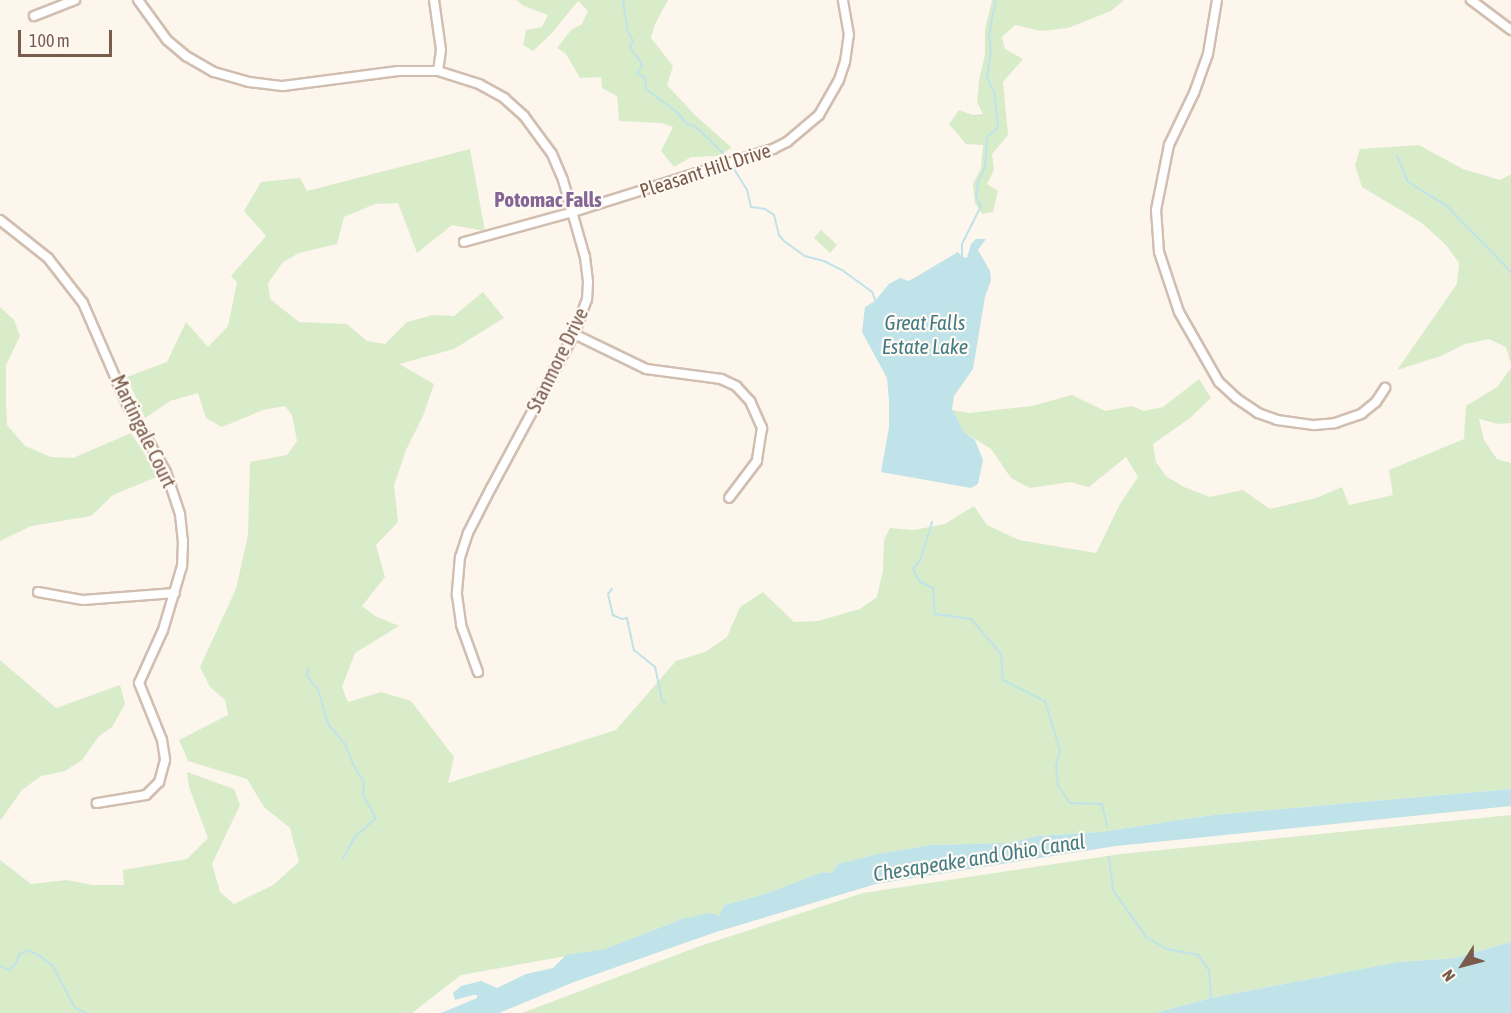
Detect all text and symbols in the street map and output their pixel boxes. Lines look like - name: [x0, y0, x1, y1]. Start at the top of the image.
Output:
- scale bar: [21, 18, 116, 56]
- text: 100 m: [29, 30, 70, 51]
- street label: Pleasant Hill Drive: [637, 138, 773, 202]
- district label: Potomac Falls: [494, 186, 602, 212]
- street label: Stanmore Drive: [521, 304, 593, 416]
- water label: Great Falls Estate Lake: [882, 309, 968, 359]
- street label: Martingale Court: [106, 371, 182, 491]
- water label: Chesapeake and Ohio Canal: [871, 828, 1087, 886]
- north arrow: [1433, 935, 1493, 995]
- text: N: [1438, 966, 1459, 985]

